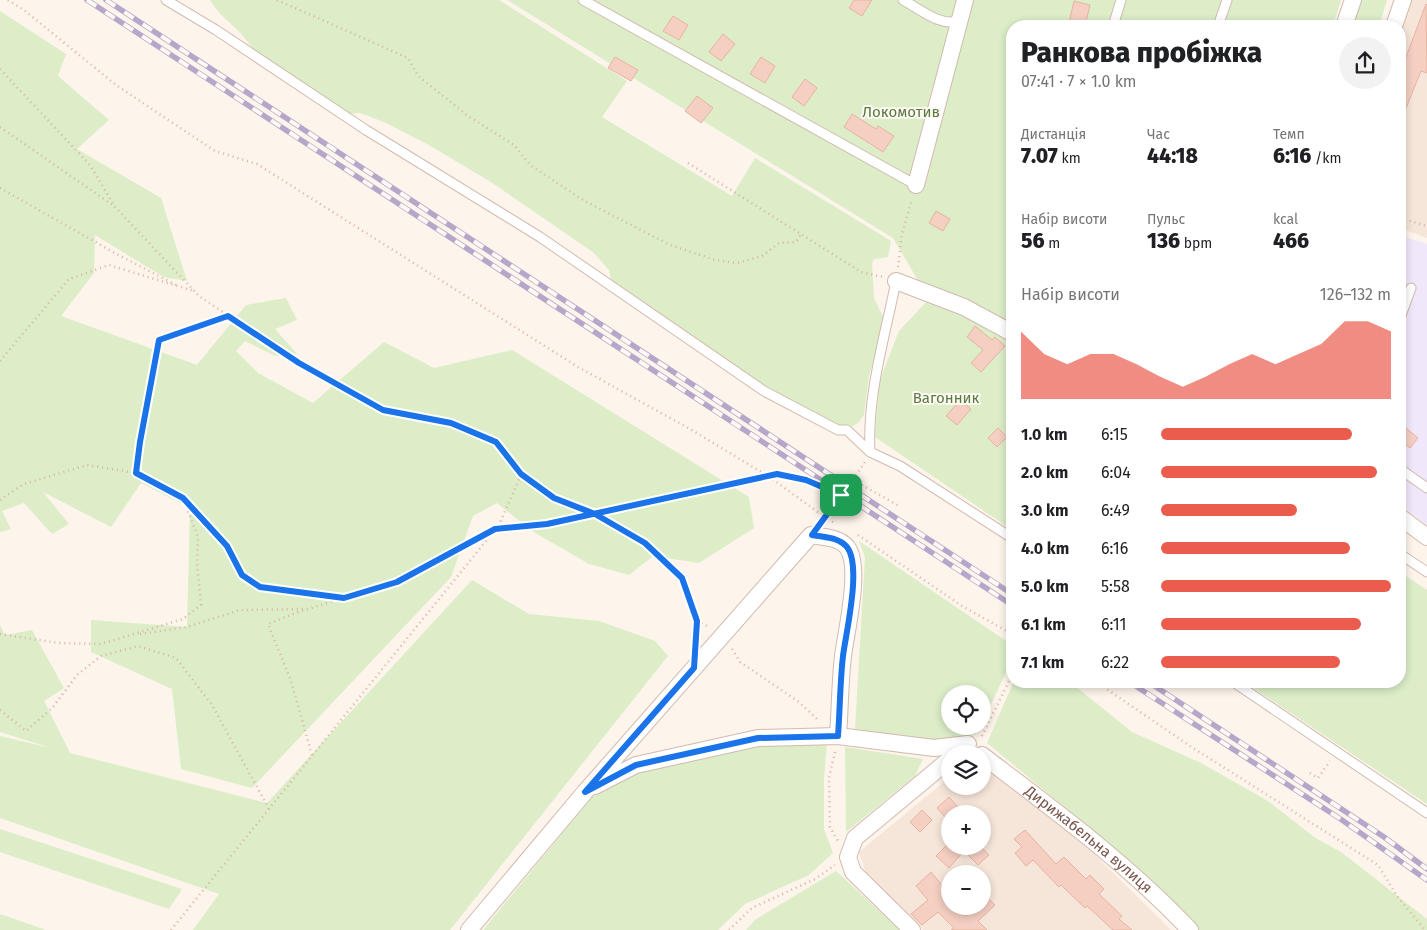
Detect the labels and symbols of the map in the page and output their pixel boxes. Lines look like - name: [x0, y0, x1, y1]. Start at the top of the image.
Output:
- park label: Локомотив: [862, 103, 940, 121]
- park label: Вагонник: [913, 389, 980, 407]
- pin: [820, 474, 862, 516]
- street label: Дирижабельна вулиця: [1021, 781, 1156, 897]

